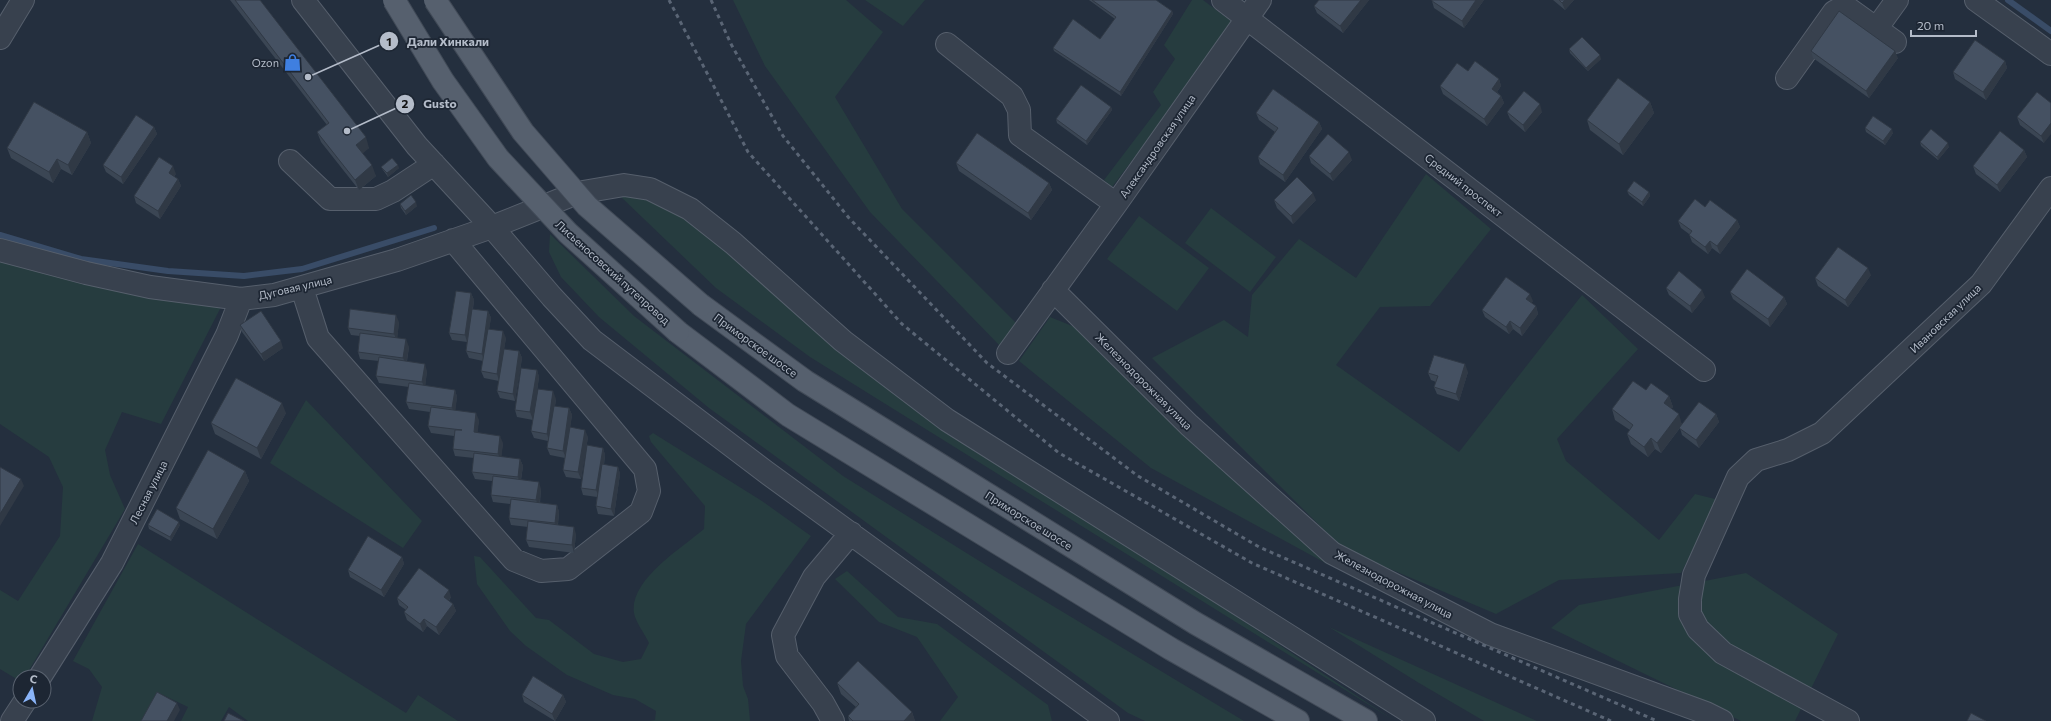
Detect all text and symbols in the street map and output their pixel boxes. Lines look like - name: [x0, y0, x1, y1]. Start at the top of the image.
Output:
- scale bar: [1911, 12, 1976, 38]
- text: 20 m: [1917, 18, 1944, 32]
- callout: Дали Хинкали: [379, 29, 497, 53]
- text: 1: [386, 34, 392, 48]
- text: Дали Хинкали: [407, 34, 489, 48]
- shop icon: Ozon: [282, 52, 302, 72]
- place label: Ozon: [252, 56, 279, 69]
- callout: Gusto: [395, 92, 464, 116]
- street label: Александровская улица: [1116, 92, 1198, 200]
- text: 2: [402, 96, 409, 110]
- text: Gusto: [423, 96, 457, 110]
- street label: Средний проспект: [1423, 151, 1505, 219]
- street label: Лисьеносовский путепровод: [553, 217, 673, 327]
- street label: Дуговая улица: [257, 272, 333, 302]
- street label: Ивановская улица: [1907, 281, 1983, 355]
- street label: Приморское шоссе: [712, 310, 800, 380]
- street label: Железнодорожная улица: [1093, 330, 1195, 432]
- street label: Лесная улица: [126, 458, 170, 526]
- street label: Приморское шоссе: [983, 488, 1075, 552]
- street label: Железнодорожная улица: [1333, 547, 1455, 621]
- north arrow: [12, 669, 52, 709]
- text: С: [29, 672, 39, 686]

